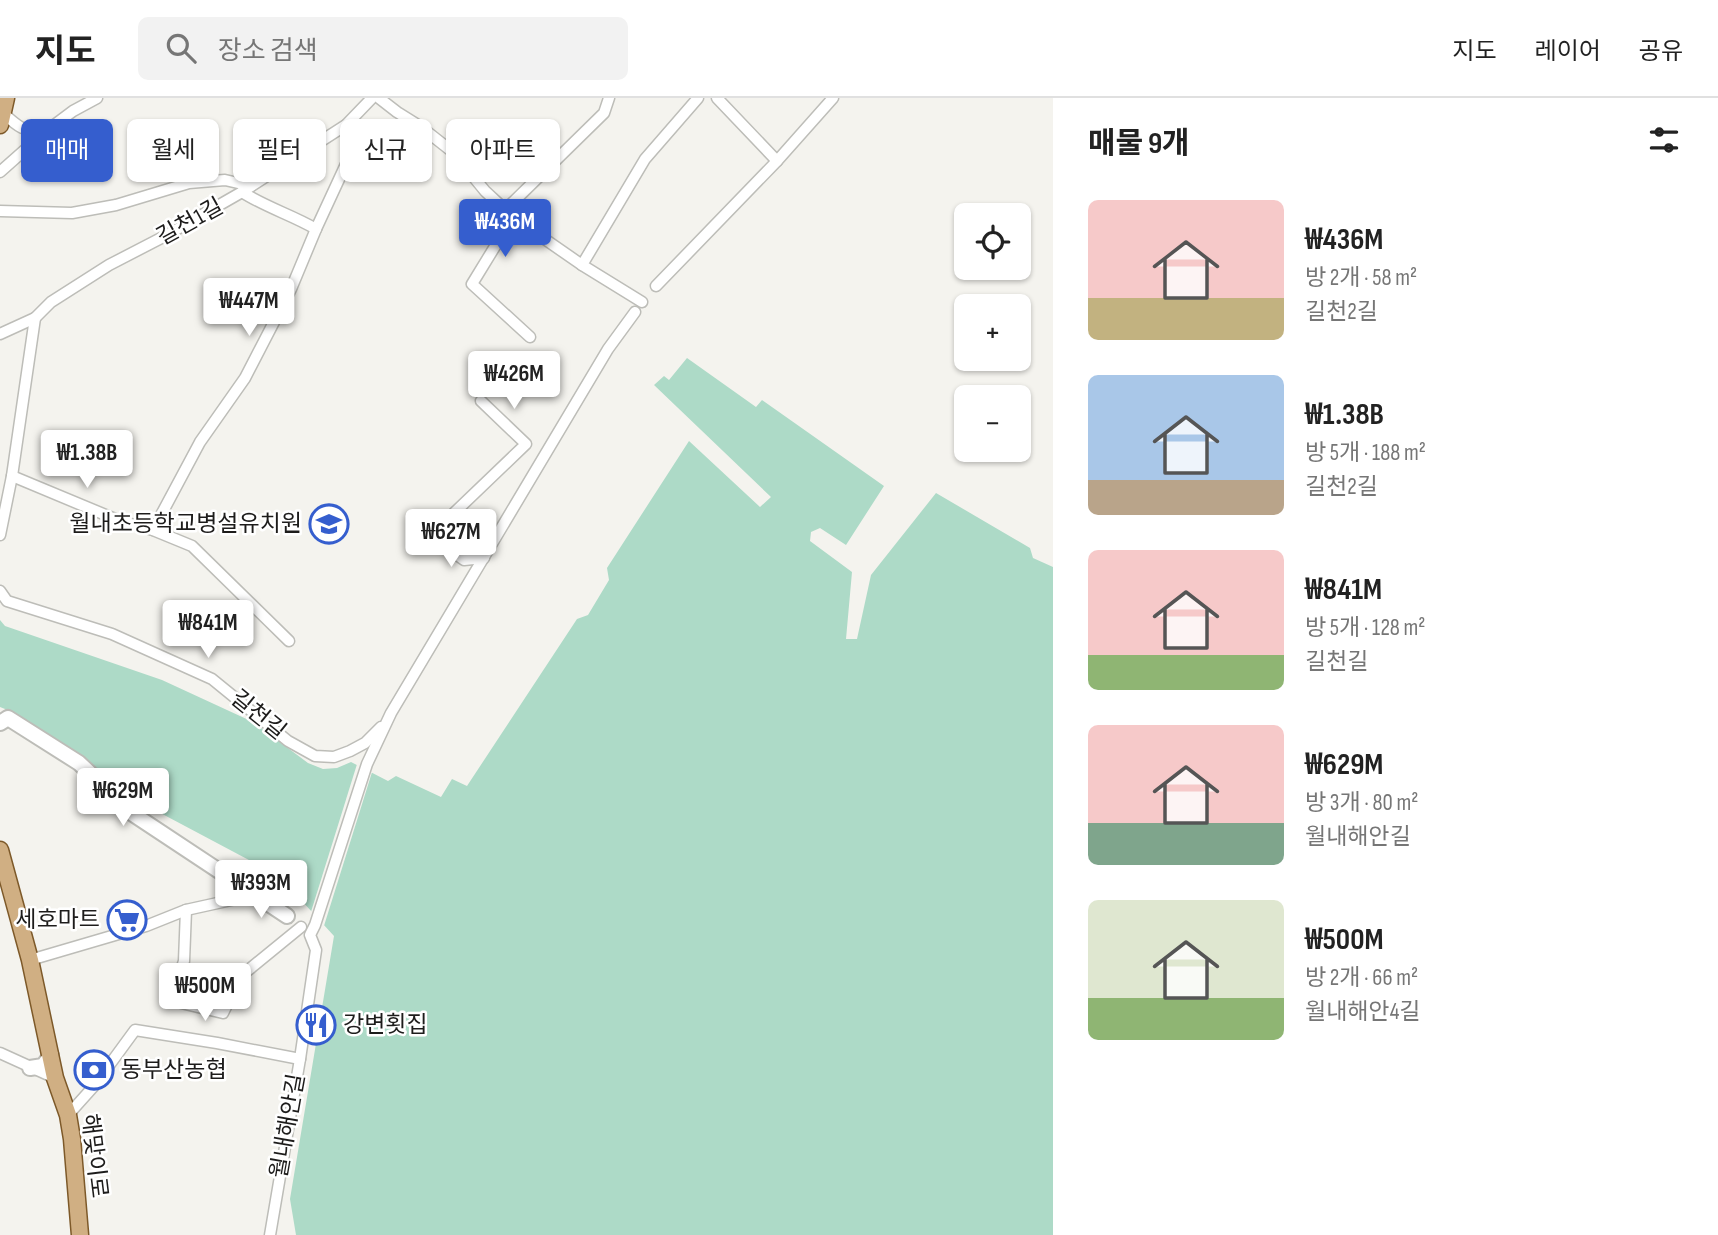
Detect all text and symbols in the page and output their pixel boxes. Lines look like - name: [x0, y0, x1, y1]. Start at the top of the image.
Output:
- search box: [138, 17, 628, 80]
- icon: search: [162, 29, 200, 67]
- text: 지도: [35, 32, 96, 72]
- text: 장소 검색: [218, 36, 318, 67]
- text: 지도: [1452, 37, 1497, 66]
- text: 레이어: [1535, 37, 1601, 66]
- text: 공유: [1639, 37, 1683, 66]
- chip: 매매: [21, 119, 113, 182]
- chip: 월세: [127, 119, 219, 182]
- chip: 필터: [233, 119, 326, 182]
- chip: 신규: [340, 119, 432, 182]
- chip: 아파트: [446, 119, 560, 182]
- icon: filters: [1645, 121, 1683, 159]
- text: 매물 9개: [1088, 126, 1190, 162]
- street label: 길천1길: [152, 192, 228, 252]
- pin: ₩436M: [456, 200, 554, 259]
- map controls: [954, 203, 1031, 462]
- button: locate: [954, 203, 1031, 280]
- text: ₩436M: [475, 208, 535, 236]
- text: ₩436M: [1305, 222, 1383, 258]
- icon: home: [1144, 228, 1228, 312]
- text: 방 2개 · 58 m²: [1305, 264, 1417, 292]
- pin: ₩447M: [200, 278, 298, 338]
- text: ₩447M: [219, 287, 279, 315]
- button: +: [954, 294, 1031, 371]
- text: 길천2길: [1305, 298, 1378, 326]
- pin: ₩426M: [465, 352, 563, 411]
- text: ₩426M: [484, 360, 544, 388]
- button: −: [954, 385, 1031, 462]
- text: ₩1.38B: [1305, 397, 1384, 433]
- icon: home: [1144, 403, 1228, 487]
- pin: ₩1.38B: [30, 430, 144, 490]
- text: ₩1.38B: [57, 439, 117, 467]
- text: 방 5개 · 188 m²: [1305, 439, 1426, 467]
- text: 길천2길: [1305, 473, 1378, 501]
- school or university icon: 월내초등학교병설유치원: [308, 503, 350, 545]
- place label: 월내초등학교병설유치원: [69, 510, 302, 538]
- pin: ₩627M: [402, 510, 500, 569]
- text: ₩627M: [421, 518, 481, 546]
- text: ₩841M: [1305, 572, 1382, 608]
- icon: home: [1144, 578, 1228, 662]
- pin: ₩841M: [159, 601, 257, 660]
- text: ₩841M: [179, 609, 238, 637]
- text: 방 5개 · 128 m²: [1305, 614, 1426, 642]
- text: 길천길: [1305, 648, 1368, 676]
- street label: 길천길: [225, 684, 291, 746]
- text: ₩629M: [1305, 747, 1383, 783]
- icon: home: [1144, 753, 1228, 837]
- pin: ₩629M: [74, 768, 172, 828]
- text: ₩629M: [93, 777, 153, 805]
- text: 방 3개 · 80 m²: [1305, 789, 1418, 817]
- text: 월내해안길: [1305, 823, 1411, 851]
- pin: ₩393M: [212, 860, 310, 920]
- text: ₩393M: [231, 869, 291, 897]
- supermarket icon: 세호마트: [106, 899, 148, 941]
- place label: 세호마트: [15, 906, 100, 934]
- text: ₩500M: [1305, 922, 1383, 958]
- icon: home: [1144, 928, 1228, 1012]
- pin: ₩500M: [156, 964, 254, 1023]
- text: 방 2개 · 66 m²: [1305, 964, 1418, 992]
- text: ₩500M: [175, 972, 235, 1000]
- text: 월내해안4길: [1305, 998, 1420, 1026]
- restaurant icon: 강변횟집: [295, 1004, 337, 1046]
- place label: 강변횟집: [343, 1011, 428, 1039]
- bank icon: 동부산농협: [73, 1049, 115, 1091]
- place label: 동부산농협: [121, 1056, 227, 1084]
- street label: 월내해안길: [265, 1071, 311, 1181]
- street label: 해맞이로: [75, 1112, 113, 1200]

